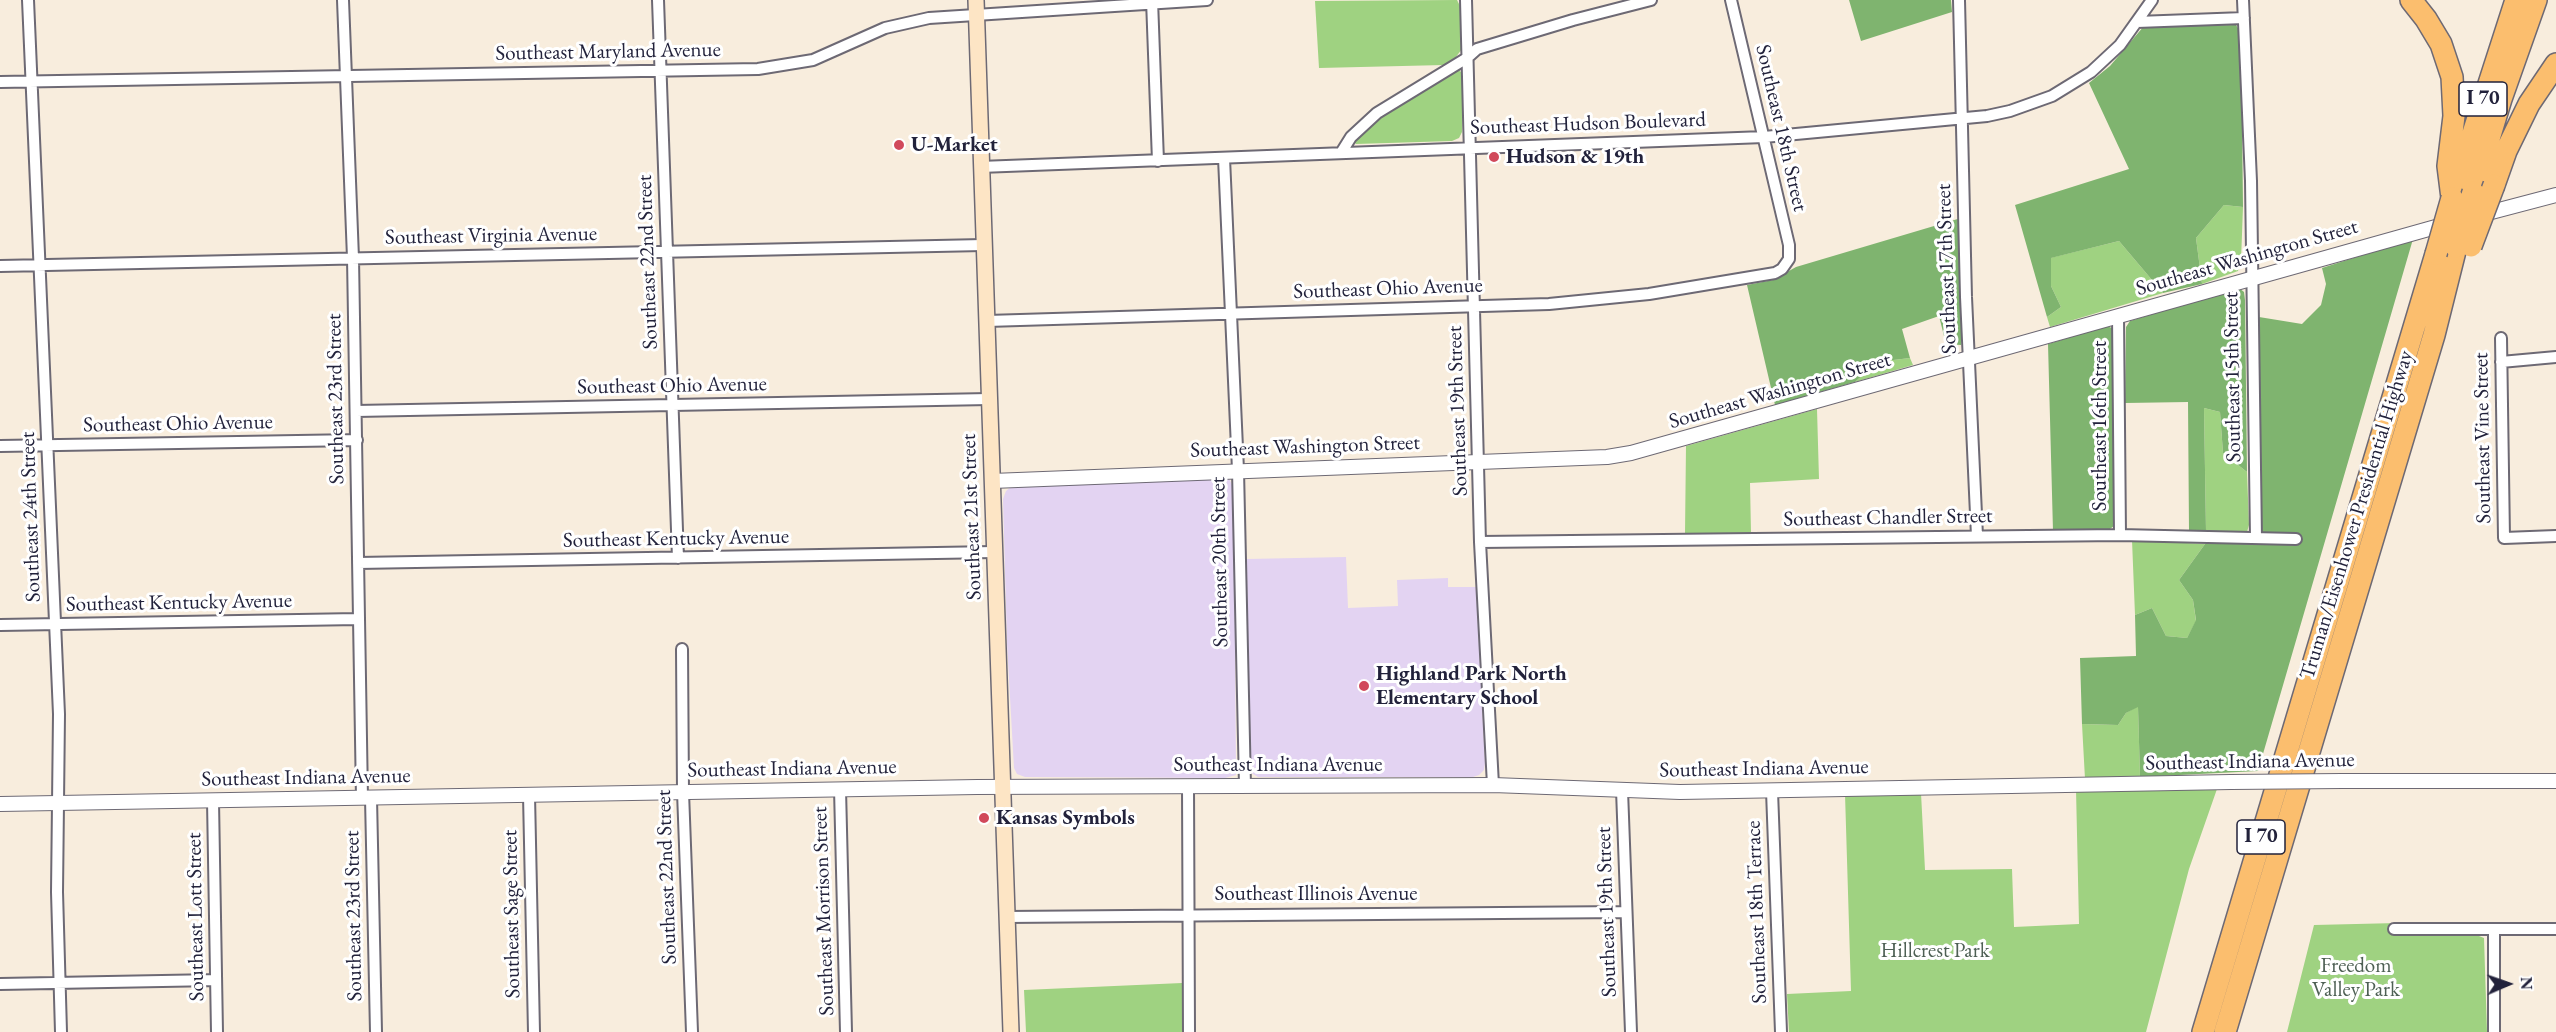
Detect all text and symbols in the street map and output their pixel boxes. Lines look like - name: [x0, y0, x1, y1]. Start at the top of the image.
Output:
- street label: Southeast Maryland Avenue: [495, 37, 721, 67]
- street label: Southeast 18th Street: [1750, 42, 1812, 214]
- road number: I 70: [2459, 82, 2507, 116]
- street label: Southeast Hudson Boulevard: [1470, 107, 1706, 141]
- place label: U-Market: [911, 132, 998, 158]
- marker: U-Market: [892, 138, 906, 152]
- place label: Hudson & 19th: [1506, 144, 1644, 170]
- marker: Hudson & 19th: [1487, 150, 1501, 164]
- street label: Southeast 22nd Street: [632, 174, 664, 350]
- street label: Southeast 17th Street: [1931, 183, 1963, 355]
- street label: Southeast Washington Street: [2133, 214, 2361, 302]
- street label: Southeast Virginia Avenue: [385, 222, 597, 250]
- street label: Southeast Ohio Avenue: [1293, 273, 1483, 305]
- street label: Southeast 15th Street: [2219, 291, 2247, 463]
- street label: Southeast 23rd Street: [322, 313, 350, 485]
- street label: Southeast 19th Street: [1442, 325, 1474, 497]
- street label: Southeast 16th Street: [2087, 341, 2113, 511]
- street label: Southeast Washington Street: [1666, 347, 1894, 435]
- street label: Truman/Eisenhower Presidential Highway: [2295, 348, 2419, 682]
- street label: Southeast Vine Street: [2469, 352, 2497, 524]
- street label: Southeast Ohio Avenue: [577, 372, 767, 400]
- street label: Southeast Ohio Avenue: [83, 410, 273, 438]
- street label: Southeast Washington Street: [1190, 430, 1420, 464]
- street label: Southeast 24th Street: [15, 431, 47, 603]
- street label: Southeast 21st Street: [956, 433, 988, 601]
- street label: Southeast 20th Street: [1206, 476, 1234, 648]
- street label: Southeast Chandler Street: [1783, 504, 1993, 532]
- street label: Southeast Kentucky Avenue: [563, 524, 789, 554]
- street label: Southeast Kentucky Avenue: [66, 588, 292, 618]
- place label: Highland Park North Elementary School: [1376, 661, 1567, 711]
- marker: Highland Park North Elementary School: [1357, 679, 1371, 693]
- street label: Southeast Indiana Avenue: [2145, 748, 2355, 776]
- street label: Southeast Indiana Avenue: [1173, 752, 1383, 778]
- street label: Southeast Indiana Avenue: [687, 755, 897, 783]
- street label: Southeast Indiana Avenue: [1659, 755, 1869, 783]
- street label: Southeast Indiana Avenue: [201, 764, 411, 792]
- street label: Southeast 22nd Street: [651, 789, 683, 965]
- place label: Kansas Symbols: [996, 805, 1135, 831]
- street label: Southeast Morrison Street: [808, 806, 840, 1016]
- marker: Kansas Symbols: [977, 811, 991, 825]
- street label: Southeast 18th Terrace: [1741, 820, 1773, 1004]
- road number: I 70: [2237, 820, 2285, 854]
- street label: Southeast 19th Street: [1591, 826, 1623, 998]
- street label: Southeast Sage Street: [498, 829, 526, 999]
- street label: Southeast 23rd Street: [340, 830, 368, 1002]
- street label: Southeast Lott Street: [182, 832, 210, 1002]
- street label: Southeast Illinois Avenue: [1214, 881, 1418, 907]
- park label: Hillcrest Park: [1880, 938, 1990, 964]
- park label: Freedom Valley Park: [2312, 953, 2400, 1003]
- north arrow: [2478, 954, 2538, 1014]
- text: N: [2516, 977, 2537, 990]

